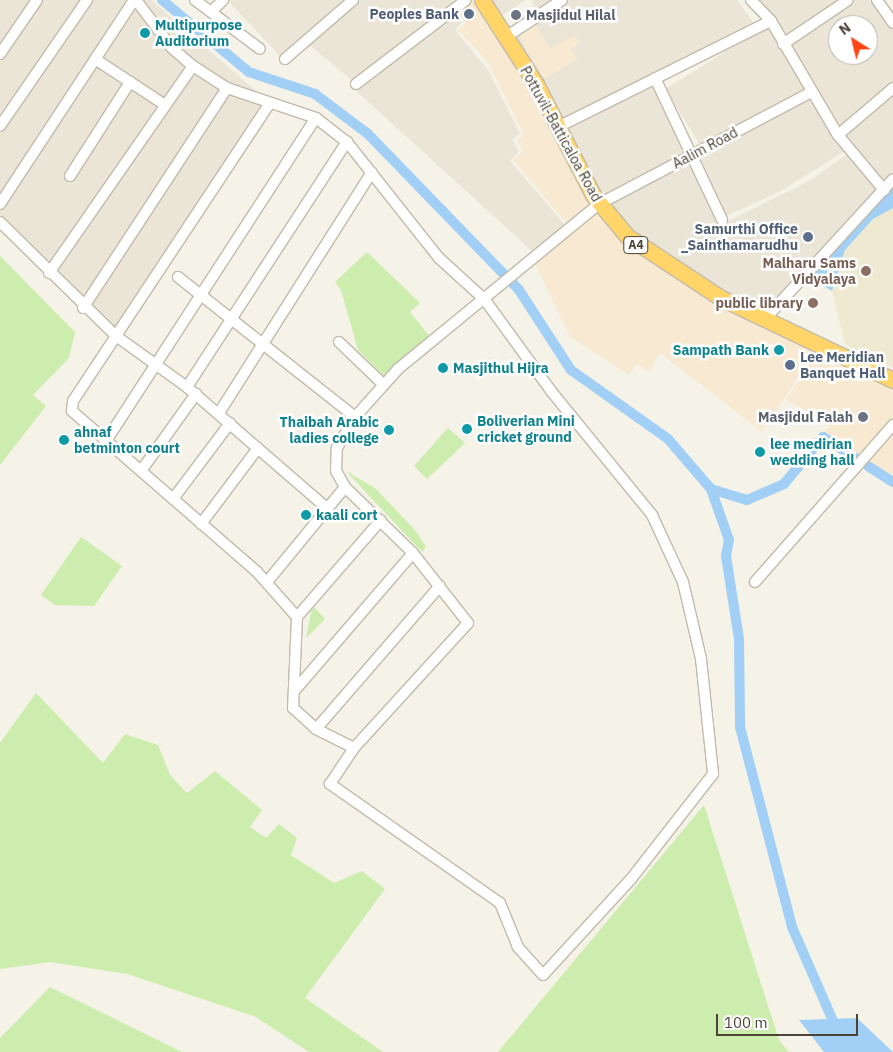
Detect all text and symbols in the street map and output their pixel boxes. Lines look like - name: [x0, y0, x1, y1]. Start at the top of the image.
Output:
- place label: Peoples Bank: [370, 6, 459, 22]
- place label: Masjidul Hilal: [526, 7, 615, 23]
- marker: Peoples Bank: [463, 8, 475, 20]
- marker: Masjidul Hilal: [510, 9, 522, 21]
- north arrow: [828, 15, 878, 65]
- place label: Multipurpose Auditorium: [155, 17, 242, 49]
- text: N: [835, 18, 854, 39]
- marker: Multipurpose Auditorium: [139, 27, 151, 39]
- street label: Pottuvil-Batticaloa Road: [517, 63, 605, 205]
- street label: Aalim Road: [669, 124, 741, 172]
- place label: Samurthi Office _Sainthamarudhu: [681, 221, 798, 253]
- marker: Samurthi Office _Sainthamarudhu: [802, 231, 814, 243]
- road number: A4: [622, 236, 650, 254]
- place label: Malharu Sams Vidyalaya: [762, 255, 856, 288]
- marker: Malharu Sams Vidyalaya: [860, 265, 872, 277]
- place label: public library: [715, 295, 803, 311]
- marker: public library: [807, 297, 819, 309]
- place label: Sampath Bank: [673, 342, 769, 358]
- marker: Sampath Bank: [773, 344, 785, 356]
- place label: Lee Meridian Banquet Hall: [800, 349, 886, 382]
- marker: Lee Meridian Banquet Hall: [784, 359, 796, 371]
- place label: Masjithul Hijra: [453, 360, 549, 376]
- marker: Masjithul Hijra: [437, 362, 449, 374]
- place label: Masjidul Falah: [758, 409, 853, 425]
- marker: Masjidul Falah: [857, 411, 869, 423]
- place label: Boliverian Mini cricket ground: [477, 413, 575, 446]
- place label: Thaibah Arabic ladies college: [280, 414, 379, 447]
- marker: Boliverian Mini cricket ground: [461, 423, 473, 435]
- place label: ahnaf betminton court: [74, 424, 180, 457]
- marker: Thaibah Arabic ladies college: [383, 424, 395, 436]
- marker: ahnaf betminton court: [58, 434, 70, 446]
- place label: lee medirian wedding hall: [770, 436, 855, 468]
- marker: lee medirian wedding hall: [754, 446, 766, 458]
- place label: kaali cort: [316, 507, 378, 523]
- marker: kaali cort: [300, 509, 312, 521]
- scale bar: [718, 1004, 860, 1036]
- text: 100 m: [724, 1013, 768, 1032]

